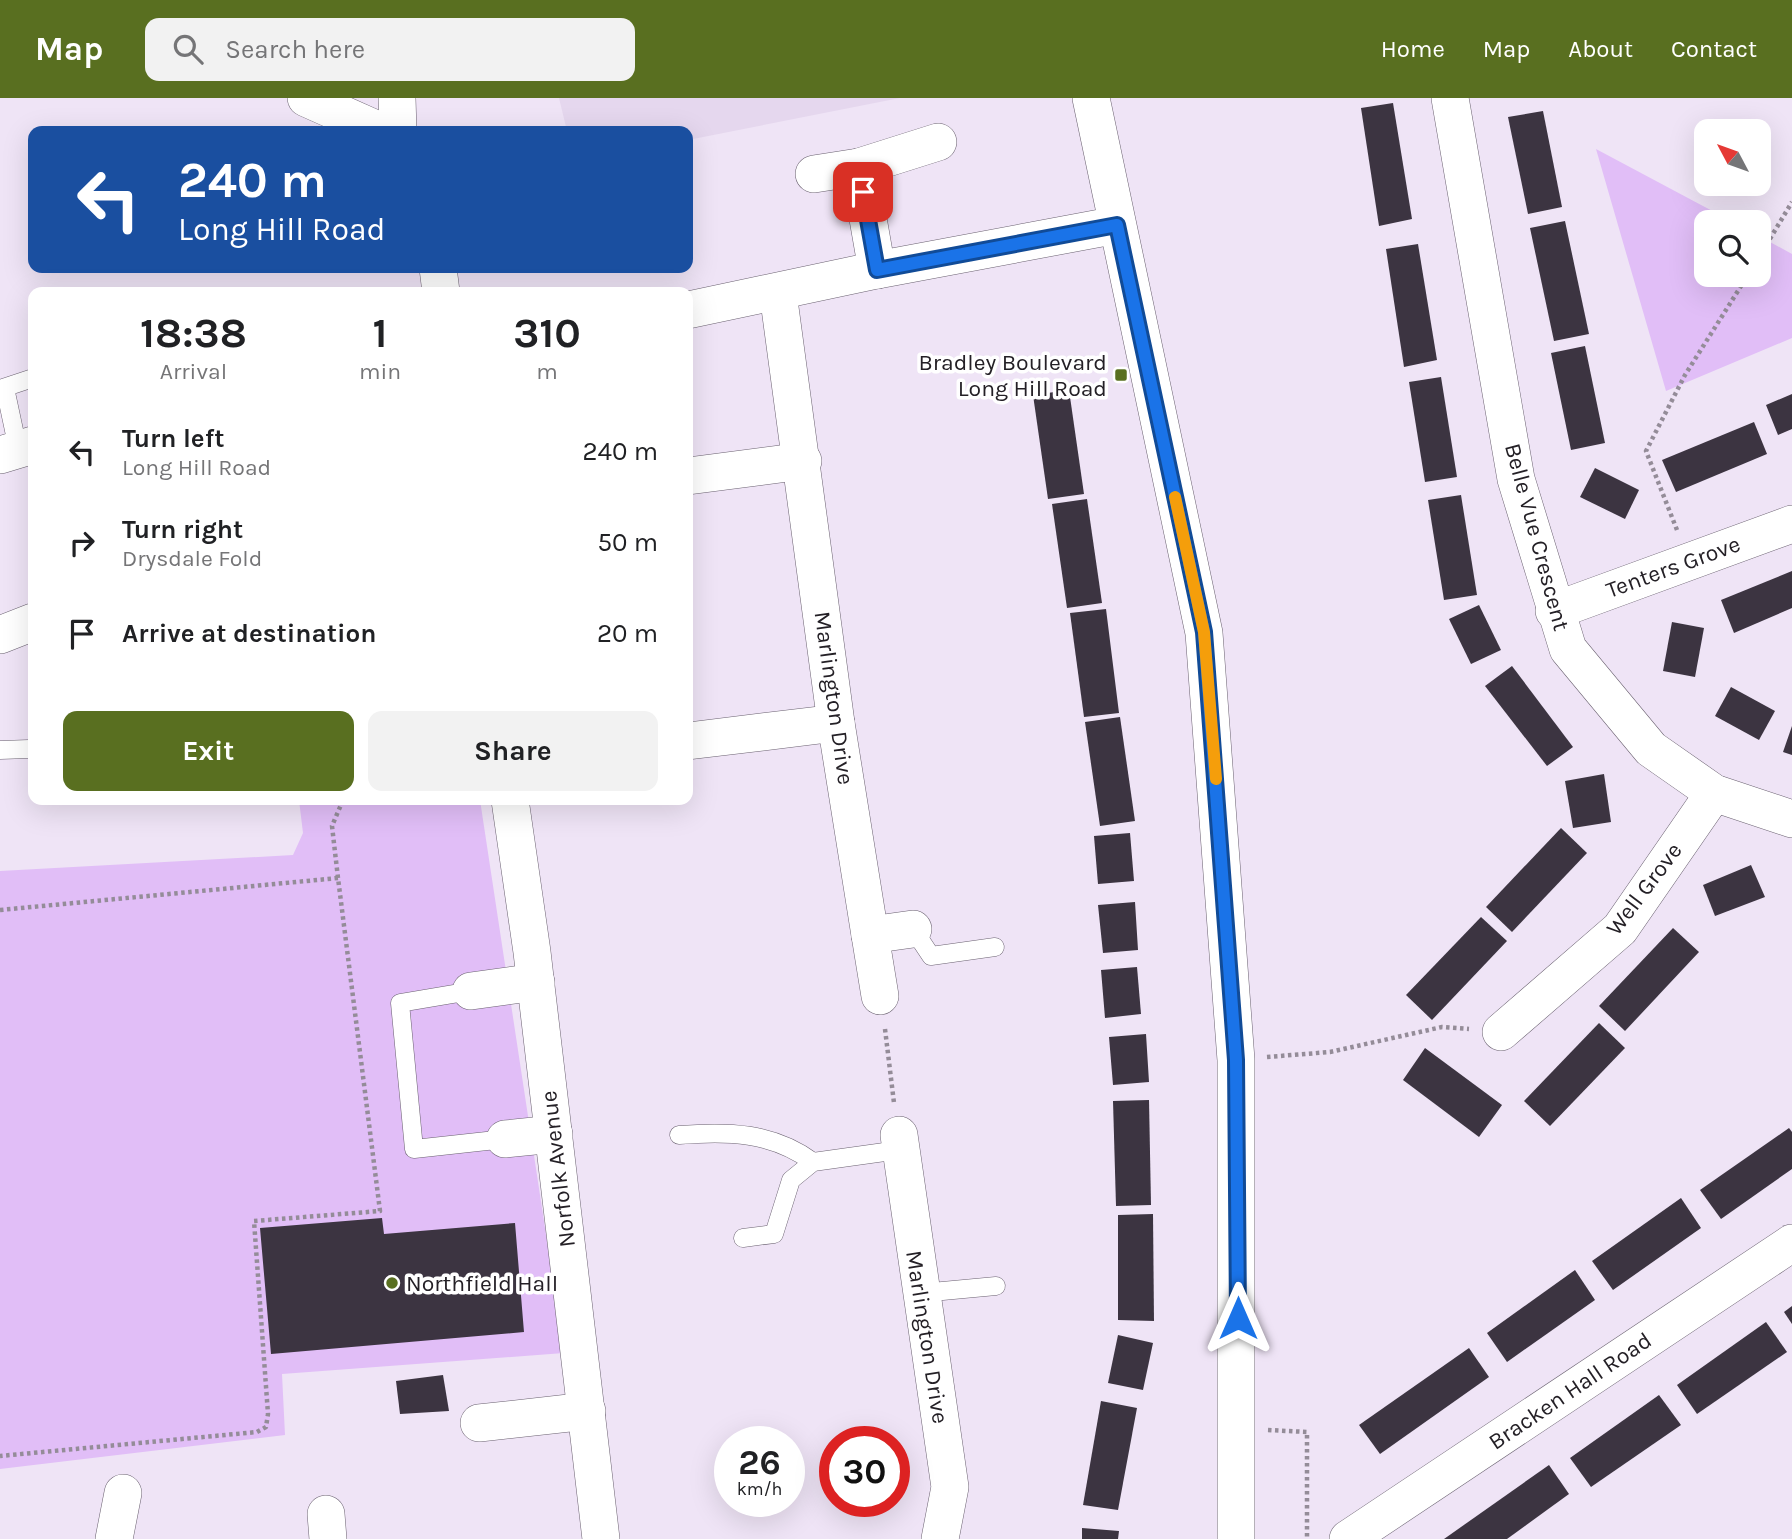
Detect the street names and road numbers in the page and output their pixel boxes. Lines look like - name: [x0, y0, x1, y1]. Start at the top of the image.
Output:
- street label: Belle Vue Crescent: [1499, 440, 1575, 634]
- street label: Tenters Grove: [1602, 530, 1744, 604]
- street label: Marlington Drive: [808, 610, 860, 786]
- street label: Well Grove: [1600, 837, 1688, 941]
- street label: Norfolk Avenue: [535, 1089, 581, 1249]
- street label: Marlington Drive: [900, 1249, 954, 1425]
- street label: Bracken Hall Road: [1483, 1327, 1657, 1455]

